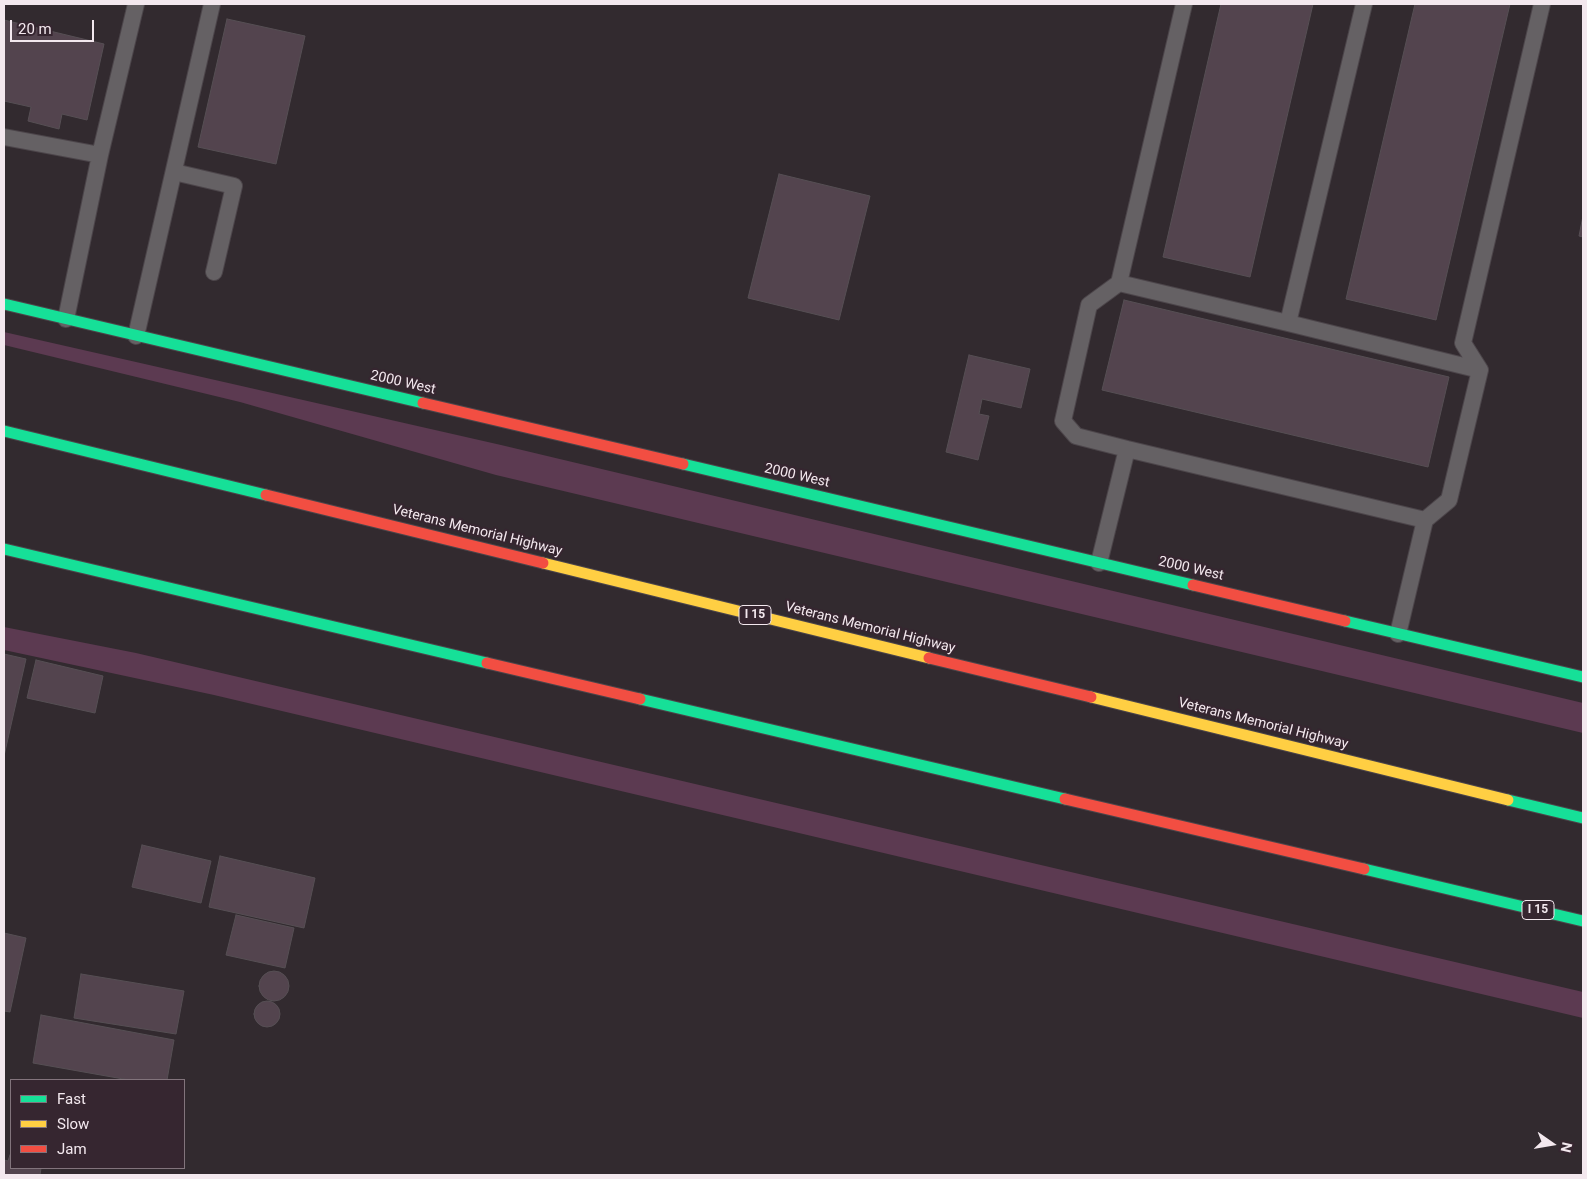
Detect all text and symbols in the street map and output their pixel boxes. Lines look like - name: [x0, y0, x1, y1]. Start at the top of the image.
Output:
- scale bar: [12, 10, 96, 42]
- text: 20 m: [18, 20, 52, 38]
- street label: 2000 West: [369, 367, 437, 399]
- street label: 2000 West: [763, 460, 831, 492]
- street label: Veterans Memorial Highway: [390, 502, 564, 560]
- street label: 2000 West: [1157, 553, 1225, 585]
- street label: Veterans Memorial Highway: [783, 599, 957, 657]
- road number: I 15: [739, 606, 771, 624]
- street label: Veterans Memorial Highway: [1176, 695, 1350, 753]
- road number: I 15: [1522, 900, 1554, 920]
- legend: [10, 1079, 185, 1169]
- text: Fast: [57, 1090, 86, 1108]
- text: Slow: [57, 1115, 89, 1133]
- north arrow: [1527, 1119, 1577, 1169]
- text: Jam: [57, 1140, 87, 1158]
- text: N: [1558, 1141, 1576, 1154]

